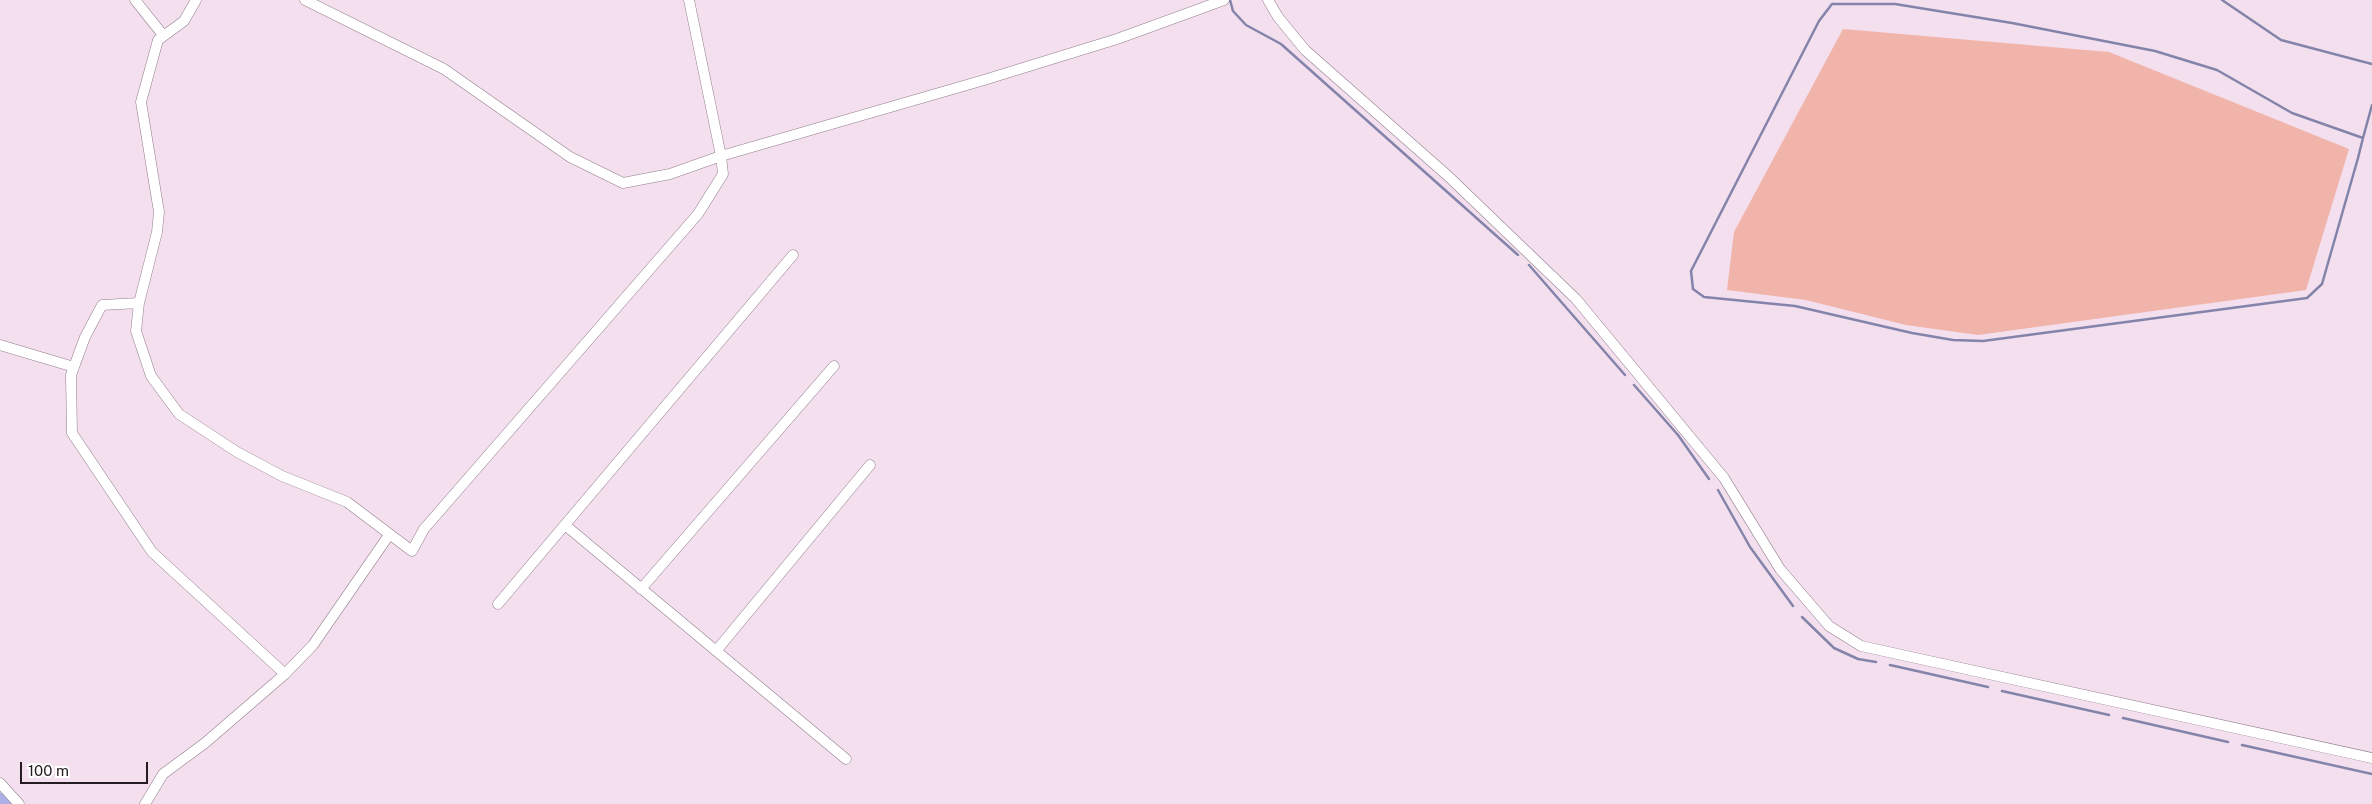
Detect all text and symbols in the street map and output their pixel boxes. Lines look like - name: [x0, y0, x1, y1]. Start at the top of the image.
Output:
- scale bar: [22, 752, 150, 784]
- text: 100 m: [28, 762, 69, 779]

